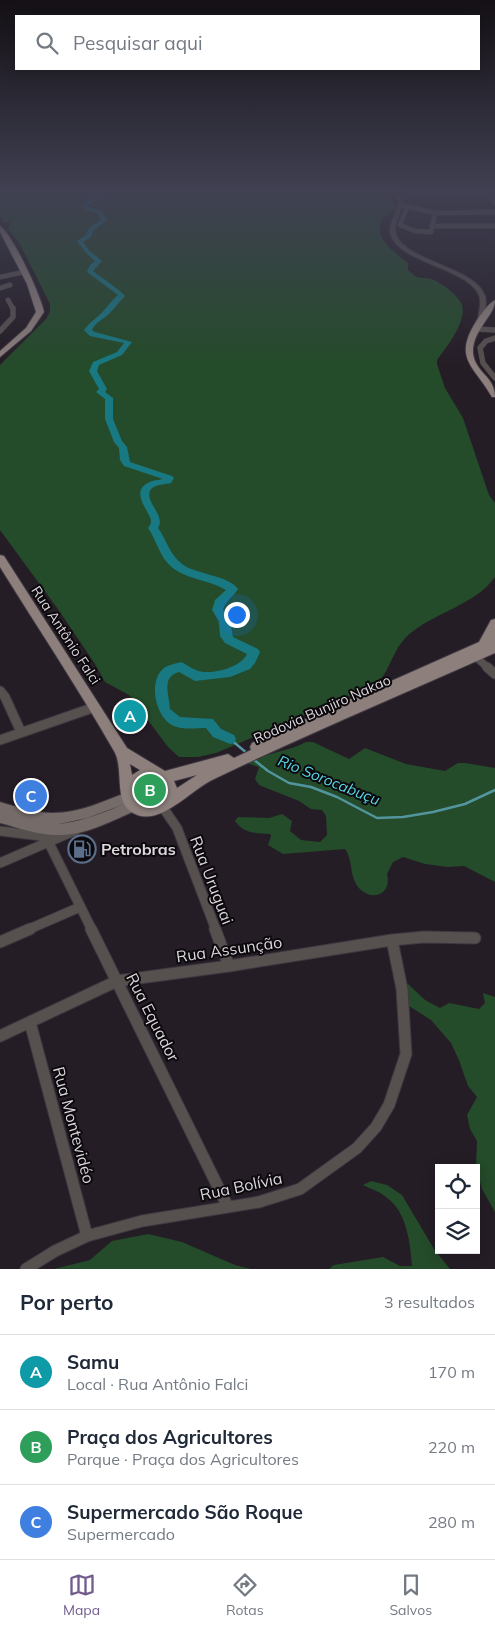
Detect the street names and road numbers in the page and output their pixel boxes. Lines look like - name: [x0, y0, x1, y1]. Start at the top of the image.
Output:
- street label: Rua Antônio Falci: [27, 582, 105, 688]
- street label: Rodovia Bunjiro Nakao: [251, 671, 393, 747]
- street label: Rua Uruguai: [186, 833, 238, 927]
- street label: Rua Assunção: [175, 932, 283, 966]
- street label: Rua Equador: [122, 970, 184, 1065]
- street label: Rua Montevidéo: [49, 1064, 99, 1186]
- street label: Rua Bolívia: [198, 1168, 284, 1204]

